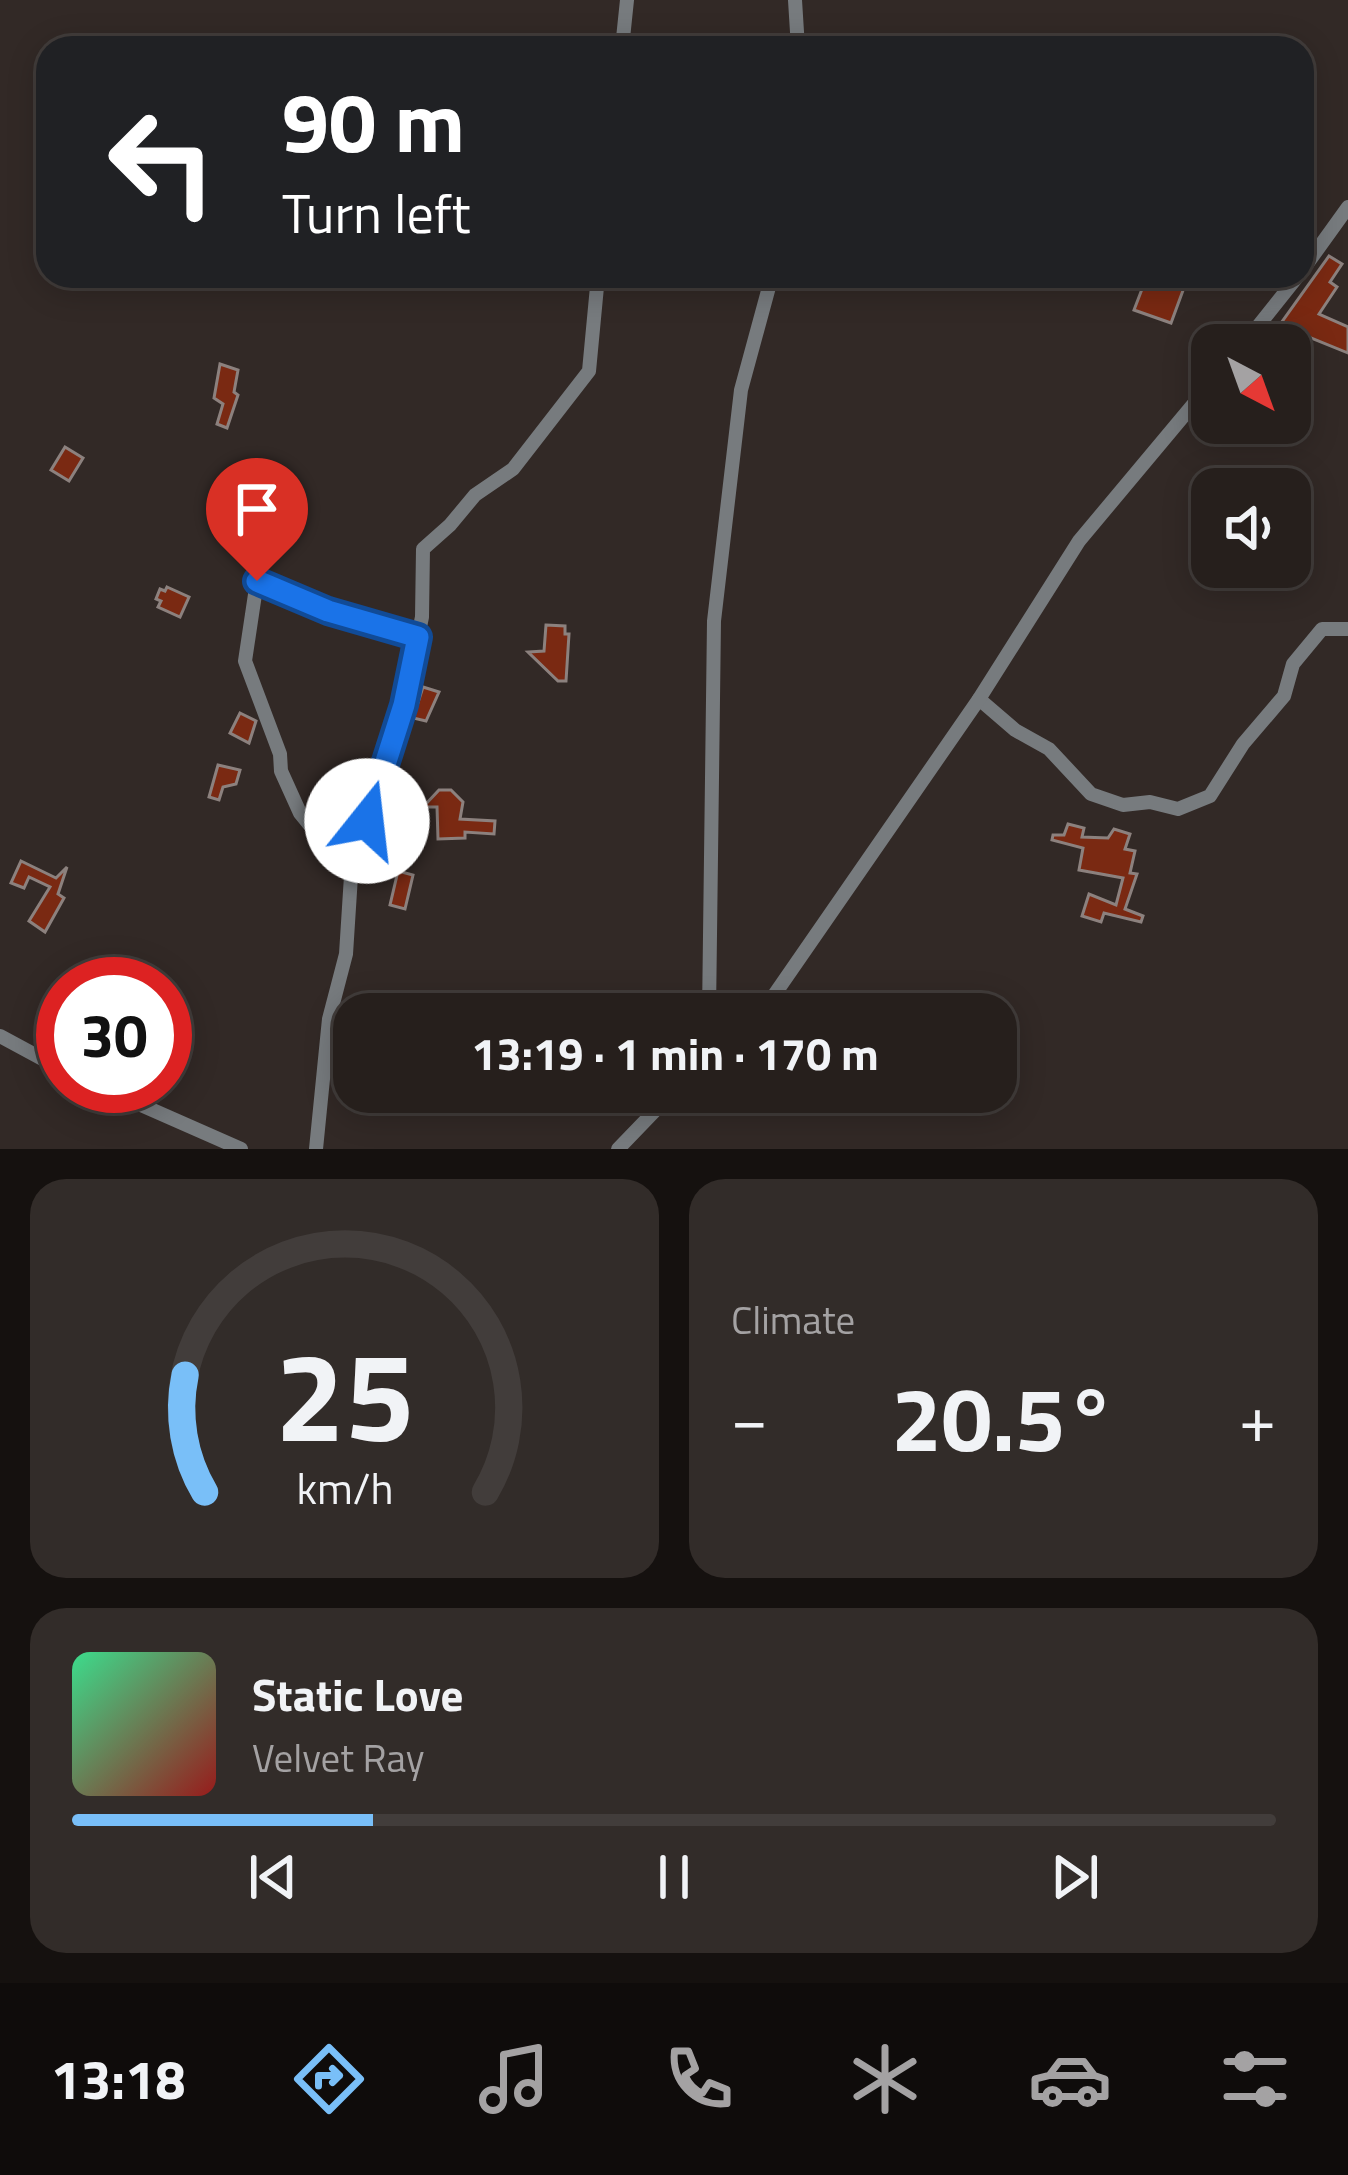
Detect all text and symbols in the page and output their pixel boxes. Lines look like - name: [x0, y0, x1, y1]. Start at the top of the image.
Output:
- text: 90 m: [282, 57, 465, 185]
- icon: left: [84, 84, 240, 240]
- text: Turn left: [282, 172, 471, 254]
- north arrow: [1191, 324, 1311, 444]
- map controls: [1191, 324, 1311, 588]
- pin: [206, 458, 308, 581]
- button: sound: [1191, 468, 1311, 588]
- icon: arrive: [224, 476, 290, 542]
- position arrow: [304, 758, 430, 884]
- speed limit sign: 30: [36, 957, 192, 1113]
- text: 13:19 · 1 min · 170 m: [471, 1019, 879, 1087]
- text: Climate: [731, 1290, 855, 1349]
- text: 25: [275, 1300, 414, 1489]
- text: 20.5°: [891, 1349, 1116, 1486]
- text: −: [731, 1367, 768, 1468]
- text: +: [1239, 1367, 1276, 1468]
- text: km/h: [296, 1454, 393, 1520]
- text: Static Love: [252, 1660, 464, 1728]
- text: Velvet Ray: [252, 1728, 425, 1787]
- icon: previous: [240, 1844, 306, 1910]
- icon: pause: [641, 1844, 707, 1910]
- icon: next: [1042, 1844, 1108, 1910]
- icon: directions: [287, 2037, 371, 2121]
- icon: music: [472, 2037, 556, 2121]
- icon: phone: [657, 2037, 741, 2121]
- icon: climate: [843, 2037, 927, 2121]
- icon: car: [1028, 2037, 1112, 2121]
- icon: filters: [1213, 2037, 1297, 2121]
- text: 13:18: [51, 2038, 185, 2120]

